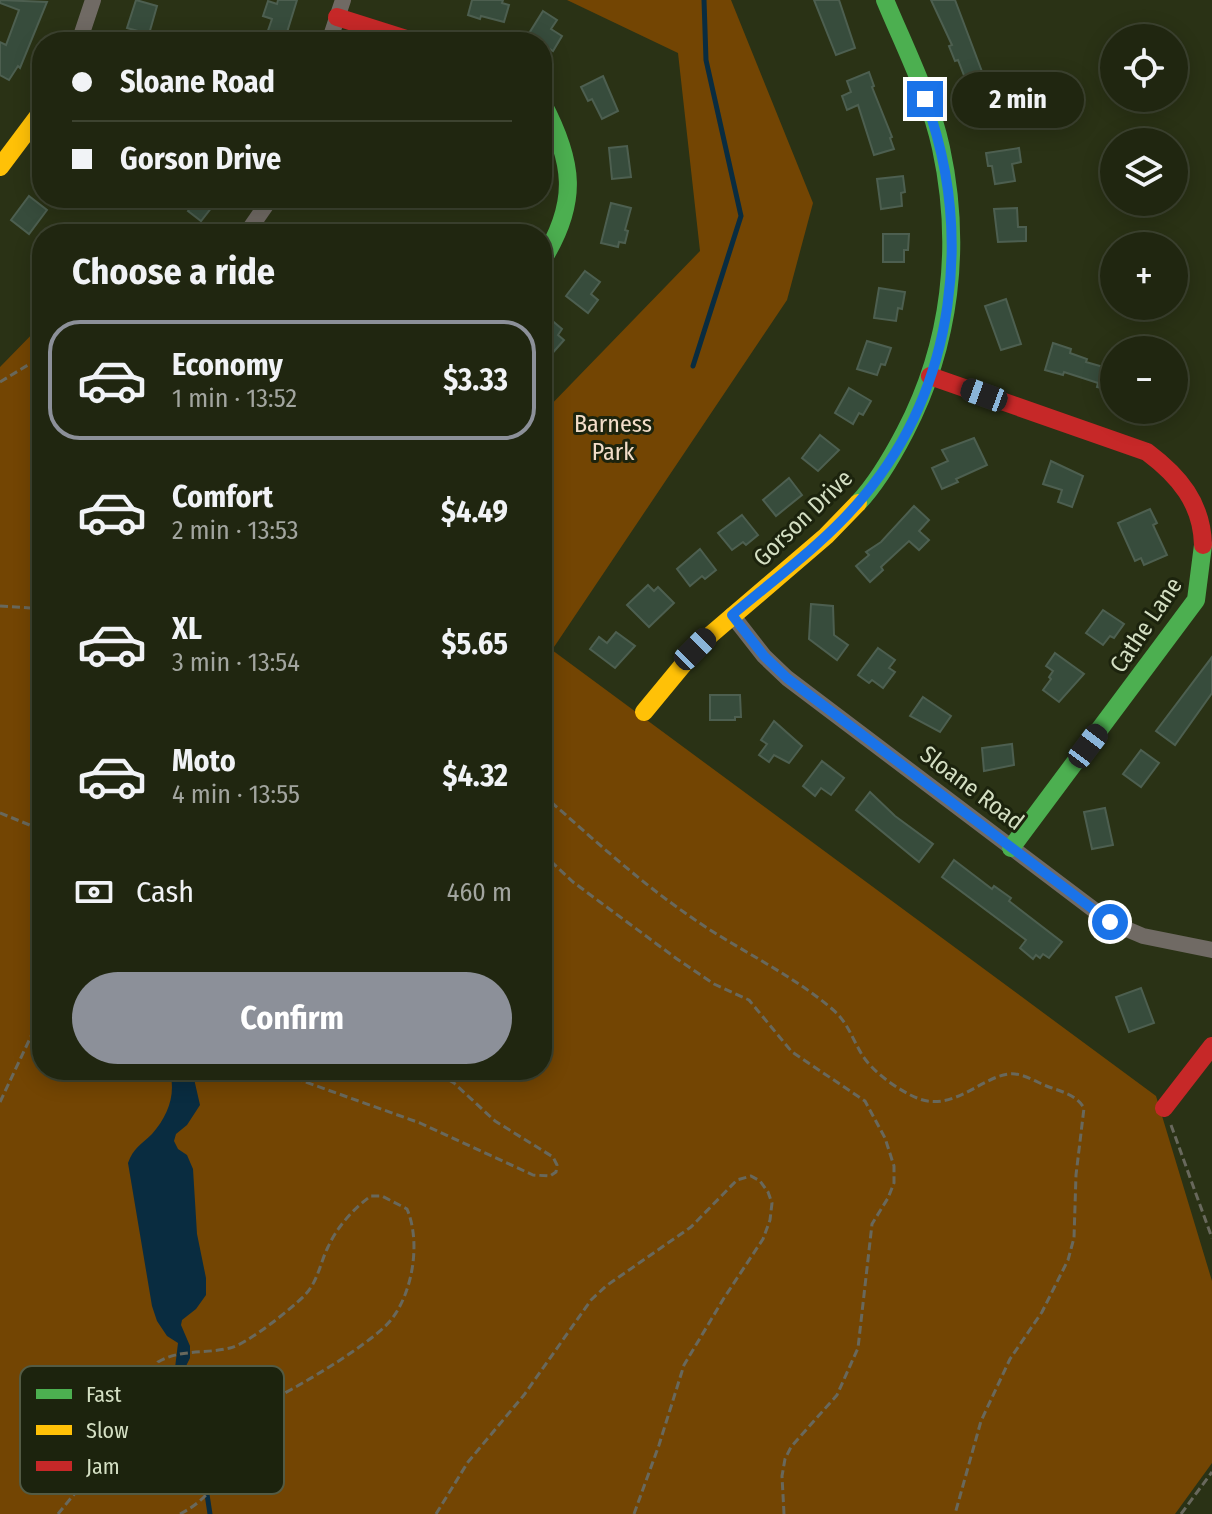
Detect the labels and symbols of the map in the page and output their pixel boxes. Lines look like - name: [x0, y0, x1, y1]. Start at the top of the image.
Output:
- callout: 2 min: [953, 71, 1085, 127]
- route end: [907, 81, 943, 117]
- car: [957, 376, 1011, 414]
- park label: Barness Park: [574, 410, 652, 466]
- street label: Gorson Drive: [748, 464, 858, 572]
- street label: Cathe Lane: [1104, 572, 1188, 678]
- car: [670, 624, 720, 674]
- car: [1064, 720, 1112, 772]
- street label: Sloane Road: [915, 740, 1029, 836]
- route start: [1092, 904, 1128, 940]
- legend: [20, 1366, 284, 1494]
- text: Fast: [86, 1381, 122, 1408]
- text: Slow: [86, 1417, 129, 1444]
- text: Jam: [86, 1453, 120, 1480]

